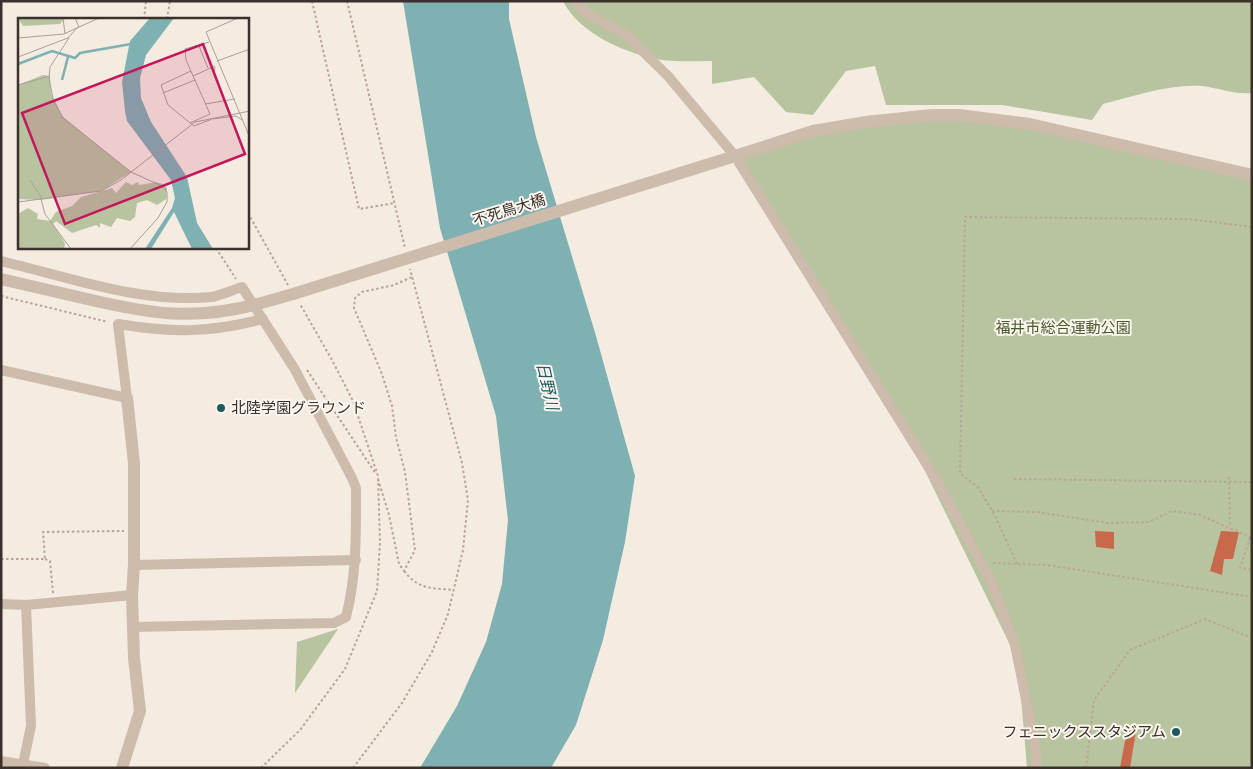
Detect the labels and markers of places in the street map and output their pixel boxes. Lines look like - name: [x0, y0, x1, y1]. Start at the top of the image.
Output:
- place label: 北陸学園グラウンド: [231, 397, 366, 418]
- marker: 北陸学園グラウンド: [215, 402, 227, 414]
- place label: フェニックススタジアム: [1002, 721, 1166, 742]
- marker: フェニックススタジアム: [1170, 726, 1182, 738]

